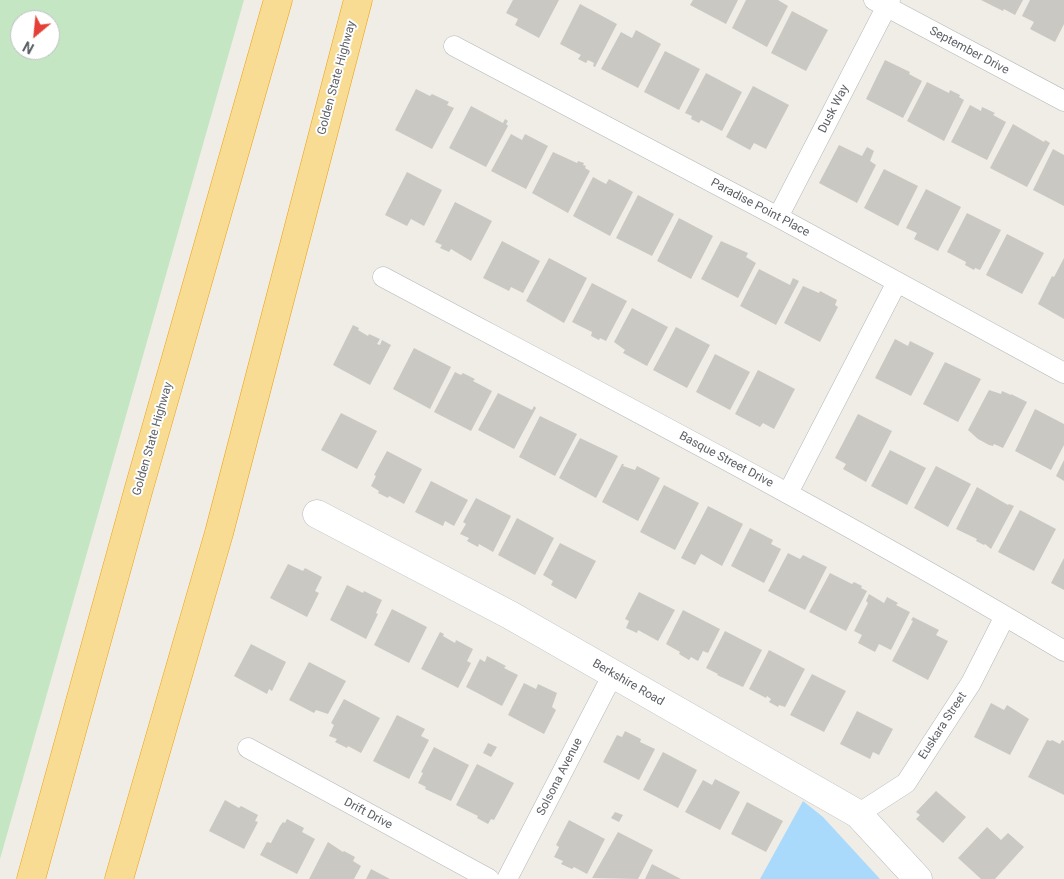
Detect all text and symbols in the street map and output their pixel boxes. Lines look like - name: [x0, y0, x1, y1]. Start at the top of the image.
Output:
- north arrow: [10, 10, 60, 60]
- street label: Golden State Highway: [315, 19, 359, 137]
- street label: September Drive: [927, 24, 1011, 78]
- text: N: [20, 38, 37, 57]
- street label: Dusk Way: [816, 82, 852, 136]
- street label: Paradise Point Place: [708, 176, 812, 240]
- street label: Golden State Highway: [130, 381, 176, 497]
- street label: Basque Street Drive: [676, 429, 776, 491]
- street label: Berkshire Road: [590, 657, 666, 709]
- street label: Euskara Street: [916, 690, 970, 762]
- street label: Solsona Avenue: [534, 736, 586, 818]
- street label: Drift Drive: [341, 795, 395, 833]

